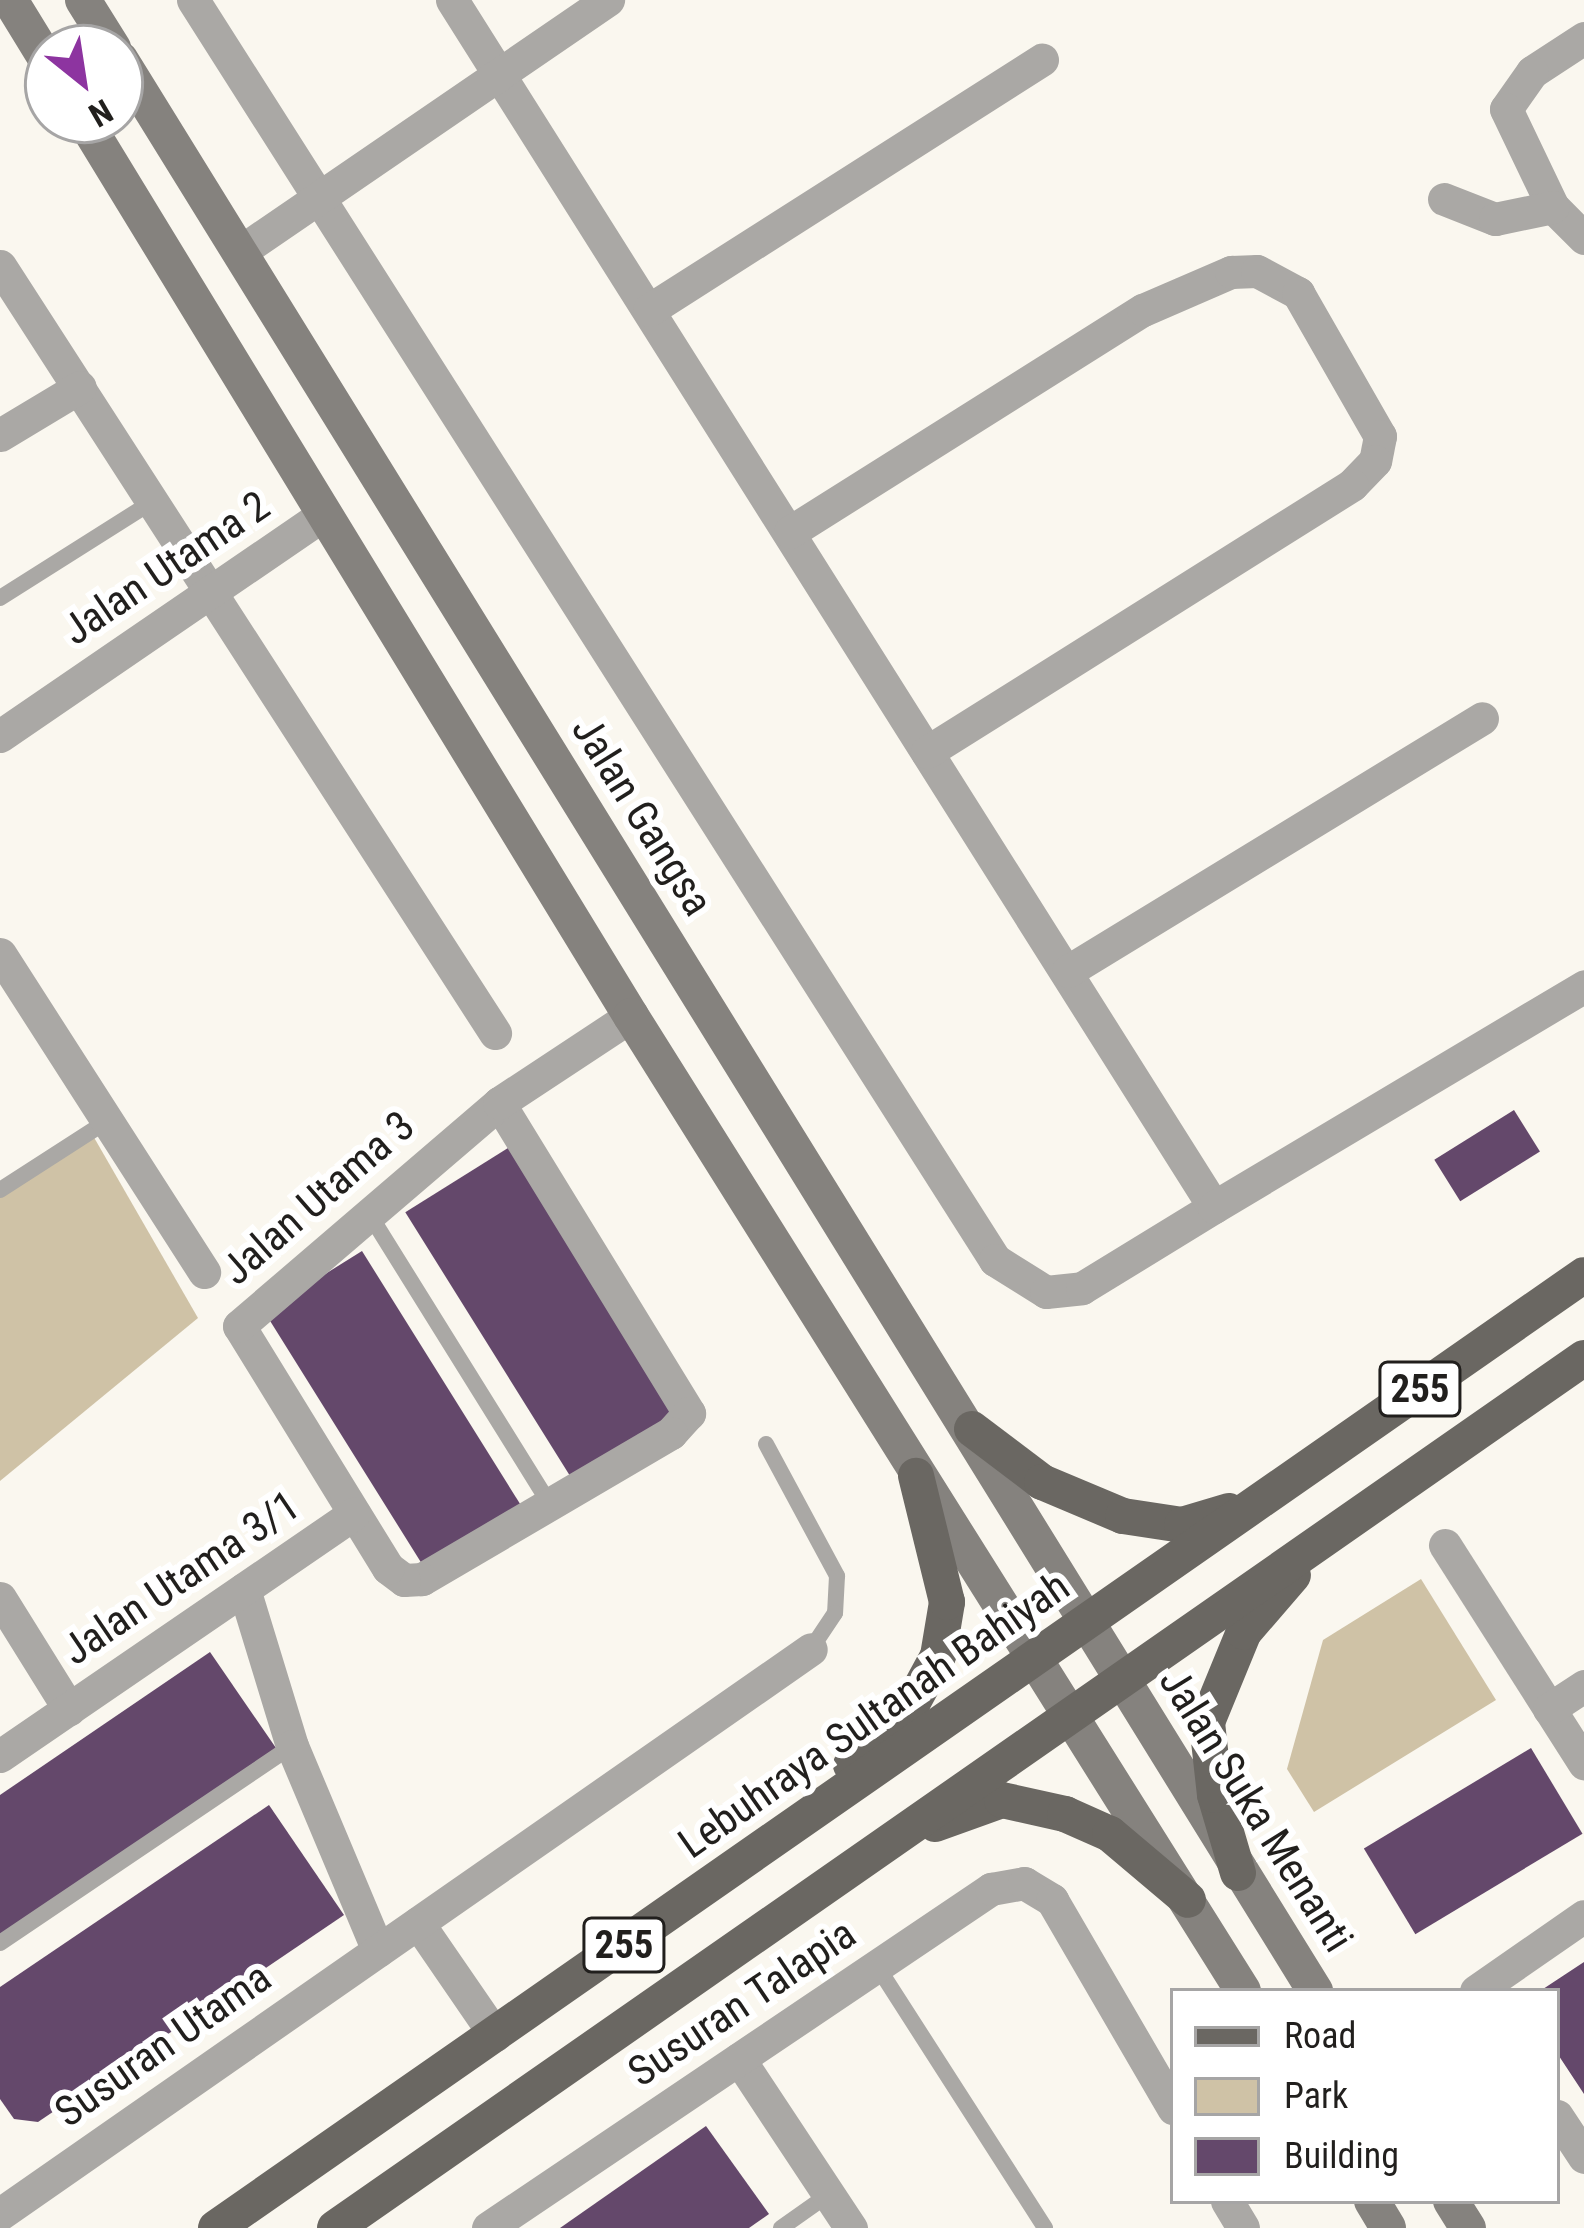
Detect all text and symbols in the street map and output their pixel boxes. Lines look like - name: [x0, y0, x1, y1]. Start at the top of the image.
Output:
- north arrow: [24, 24, 144, 144]
- text: N: [82, 91, 119, 135]
- street label: Jalan Utama 2: [53, 480, 279, 656]
- street label: Jalan Gangsa: [561, 707, 723, 925]
- street label: Jalan Utama 3: [212, 1101, 424, 1295]
- road number: 255: [1378, 1356, 1462, 1422]
- street label: Jalan Utama 3/1: [53, 1480, 309, 1676]
- street label: Lebuhraya Sultanah Bahiyah: [669, 1561, 1079, 1869]
- street label: Jalan Suka Menanti: [1148, 1659, 1364, 1961]
- street label: Susuran Talapia: [619, 1908, 865, 2098]
- road number: 255: [582, 1912, 666, 1978]
- street label: Susuran Utama: [46, 1952, 280, 2138]
- legend: [1170, 1988, 1560, 2204]
- text: Road: [1284, 2015, 1356, 2057]
- text: Park: [1284, 2075, 1348, 2117]
- text: Building: [1284, 2135, 1399, 2177]

